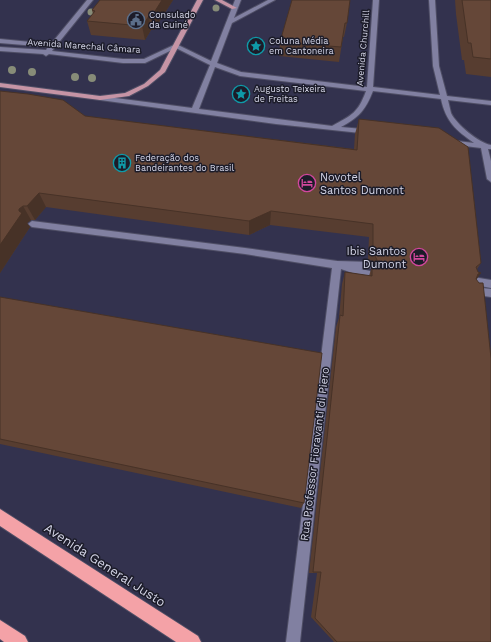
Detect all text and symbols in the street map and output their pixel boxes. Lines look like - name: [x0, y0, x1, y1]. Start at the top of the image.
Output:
- street label: Avenida Churchill: [355, 9, 371, 87]
- public building icon: Consulado da Guiné: [126, 10, 146, 30]
- place label: Consulado da Guiné: [149, 10, 195, 30]
- place icon: Coluna Média em Cantoneira: [246, 36, 266, 56]
- place label: Coluna Média em Cantoneira: [269, 36, 334, 56]
- street label: Avenida Marechal Câmara: [27, 37, 141, 55]
- place icon: Augusto Teixeira de Freitas: [231, 84, 251, 104]
- place label: Augusto Teixeira de Freitas: [254, 84, 325, 104]
- building icon: Federação dos Bandeirantes do Brasil: [112, 153, 132, 173]
- place label: Federação dos Bandeirantes do Brasil: [135, 153, 234, 173]
- place label: Novotel Santos Dumont: [320, 171, 404, 197]
- hotel icon: Novotel Santos Dumont: [297, 173, 317, 193]
- place label: Ibis Santos Dumont: [347, 245, 406, 271]
- hotel icon: Ibis Santos Dumont: [409, 247, 429, 267]
- street label: Rua Professor Fioravanti di Piero: [298, 366, 332, 542]
- street label: Avenida General Justo: [42, 520, 169, 610]

